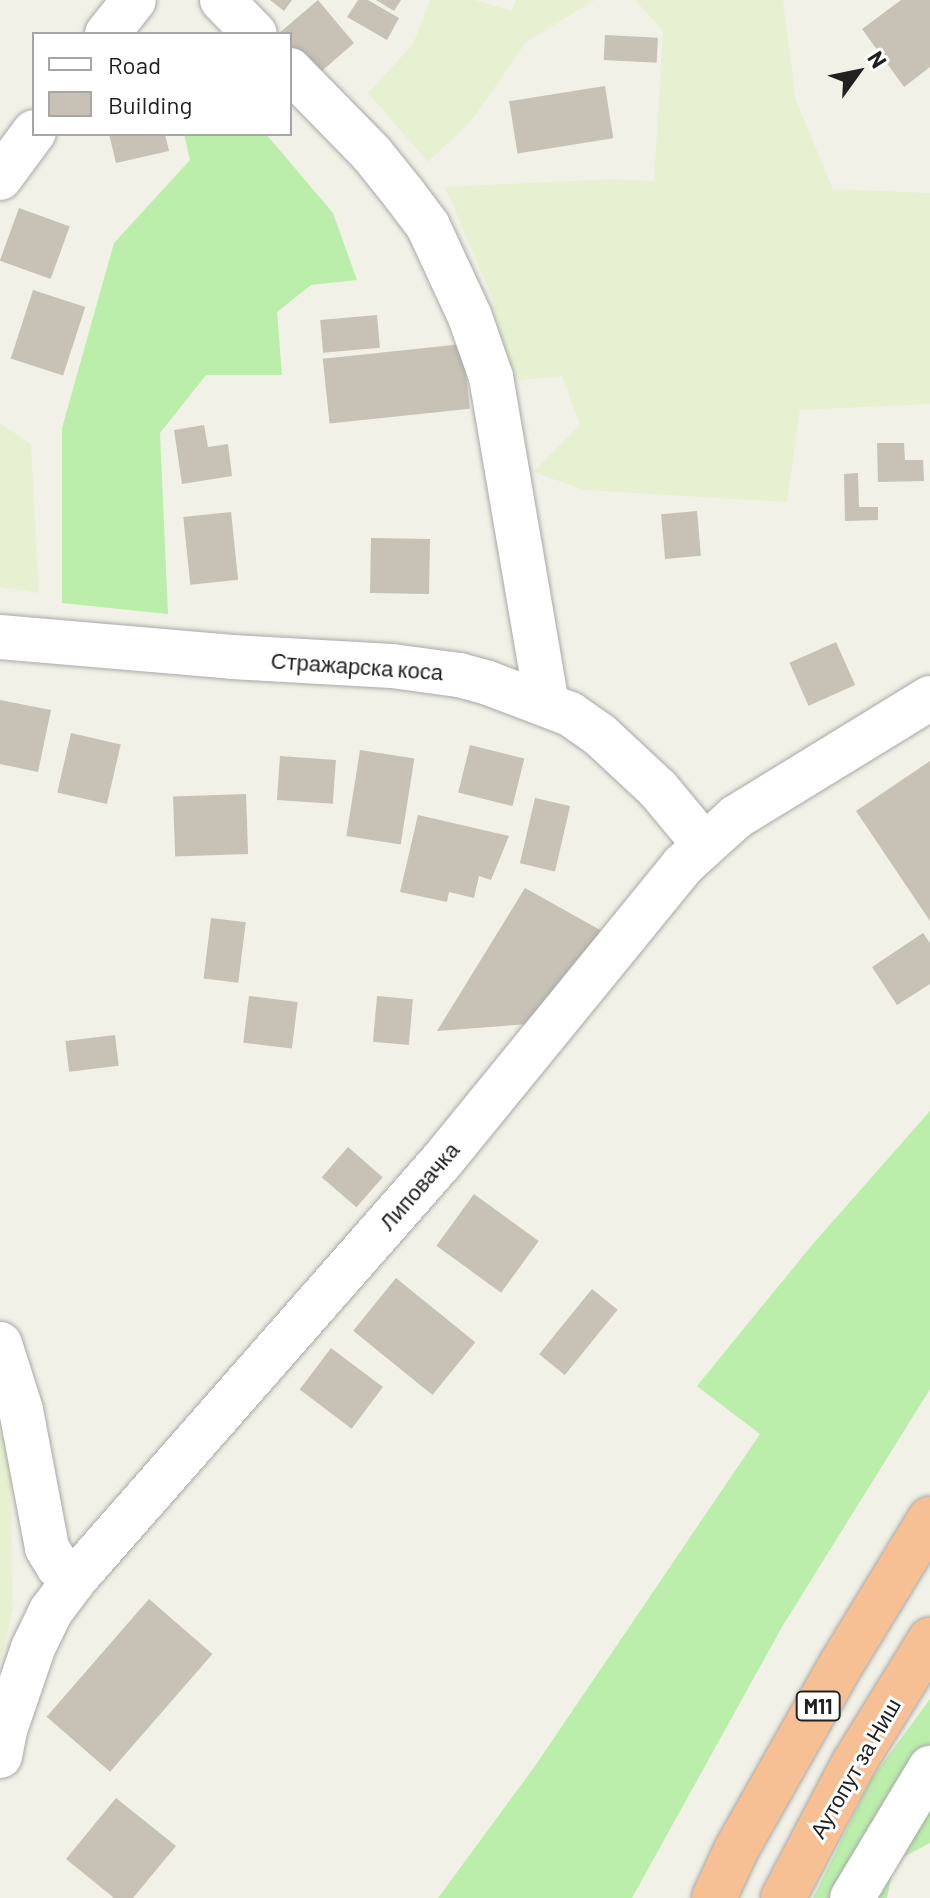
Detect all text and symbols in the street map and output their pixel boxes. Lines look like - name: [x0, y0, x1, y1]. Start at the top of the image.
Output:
- legend: [32, 32, 292, 136]
- north arrow: [818, 32, 898, 112]
- text: N: [863, 46, 893, 72]
- text: Road: [108, 50, 161, 79]
- text: Building: [108, 90, 192, 119]
- street label: Стражарска коса: [270, 647, 444, 685]
- street label: Липовачка: [374, 1137, 464, 1235]
- road number: M11: [794, 1690, 842, 1722]
- street label: Аутопут за Ниш: [804, 1693, 906, 1843]

